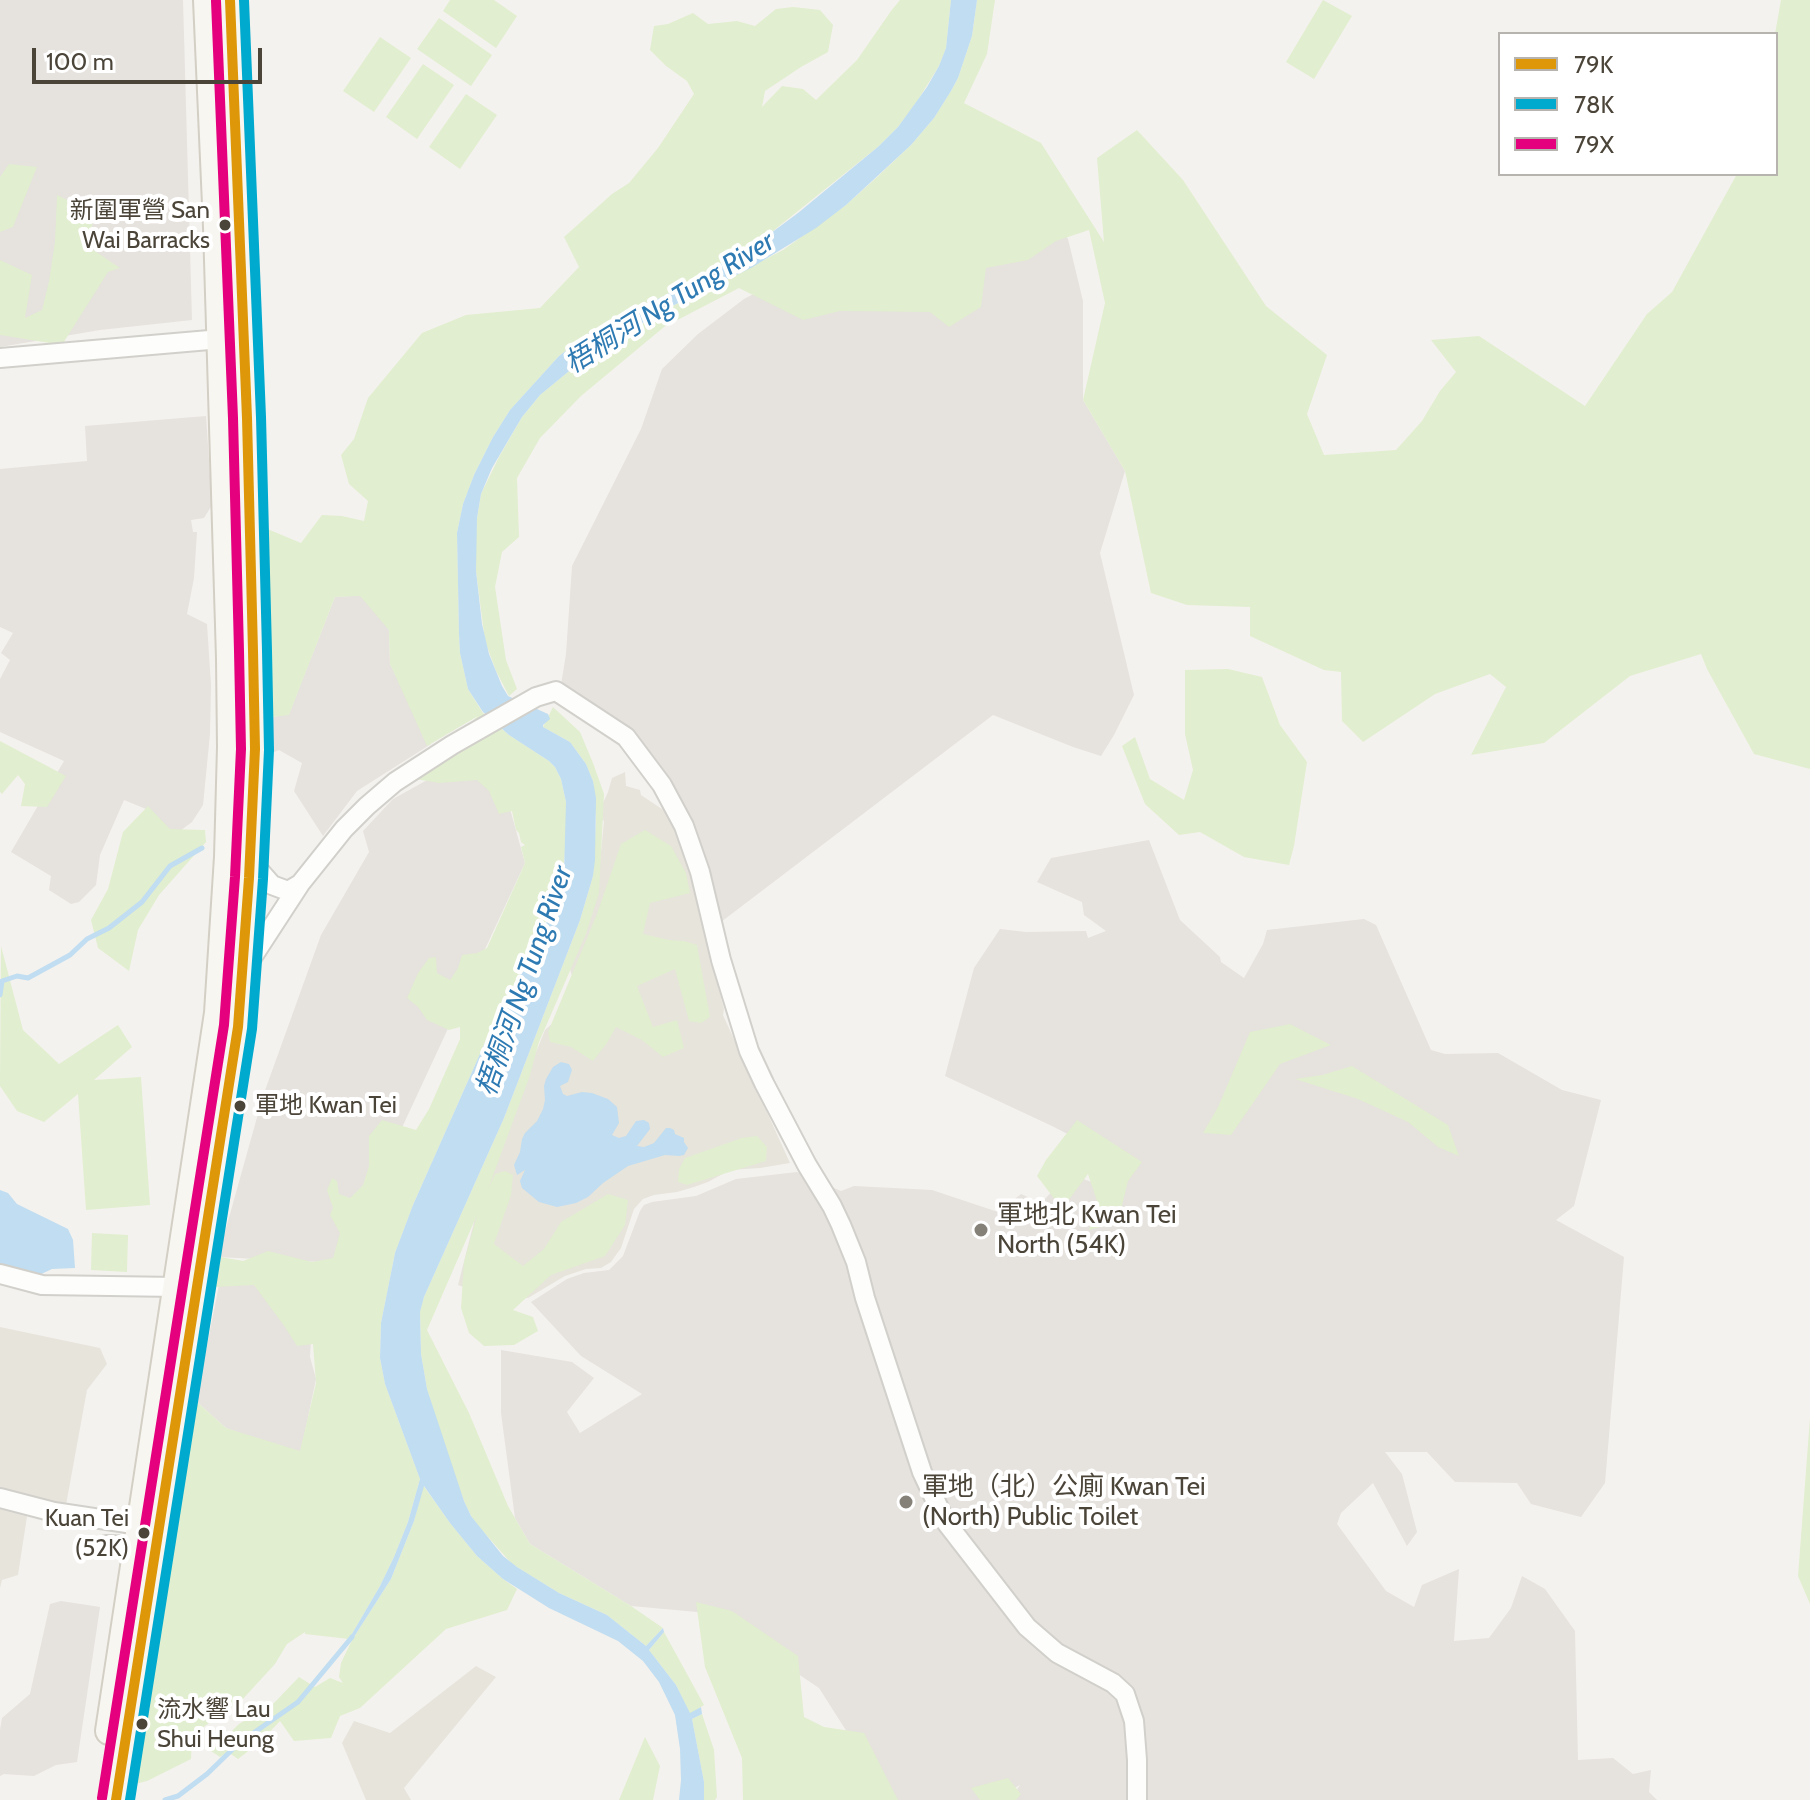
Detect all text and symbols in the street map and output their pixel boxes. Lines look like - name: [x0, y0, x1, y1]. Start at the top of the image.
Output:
- scale bar: [36, 32, 266, 82]
- legend: [1498, 32, 1778, 176]
- text: 100 m: [46, 47, 114, 76]
- text: 79K: [1574, 50, 1613, 79]
- text: 78K: [1574, 90, 1614, 119]
- text: 79X: [1574, 130, 1614, 159]
- place label: 新圍軍營 San Wai Barracks: [70, 197, 210, 253]
- marker: 新圍軍營 San Wai Barracks: [217, 217, 233, 233]
- water label: 梧桐河 Ng Tung River: [559, 225, 781, 381]
- water label: 梧桐河 Ng Tung River: [470, 862, 580, 1100]
- place label: 軍地 Kwan Tei: [255, 1092, 397, 1120]
- marker: 軍地 Kwan Tei: [232, 1098, 248, 1114]
- place label: 軍地北 Kwan Tei North (54K): [997, 1199, 1177, 1260]
- marker: 軍地北 Kwan Tei North (54K): [972, 1221, 990, 1239]
- place label: 軍地（北）公廁 Kwan Tei (North) Public Toilet: [922, 1471, 1206, 1532]
- marker: 軍地（北）公廁 Kwan Tei (North) Public Toilet: [897, 1493, 915, 1511]
- place label: Kuan Tei (52K): [45, 1505, 129, 1561]
- marker: Kuan Tei (52K): [136, 1525, 152, 1541]
- place label: 流水響 Lau Shui Heung: [157, 1696, 274, 1752]
- marker: 流水響 Lau Shui Heung: [134, 1716, 150, 1732]

